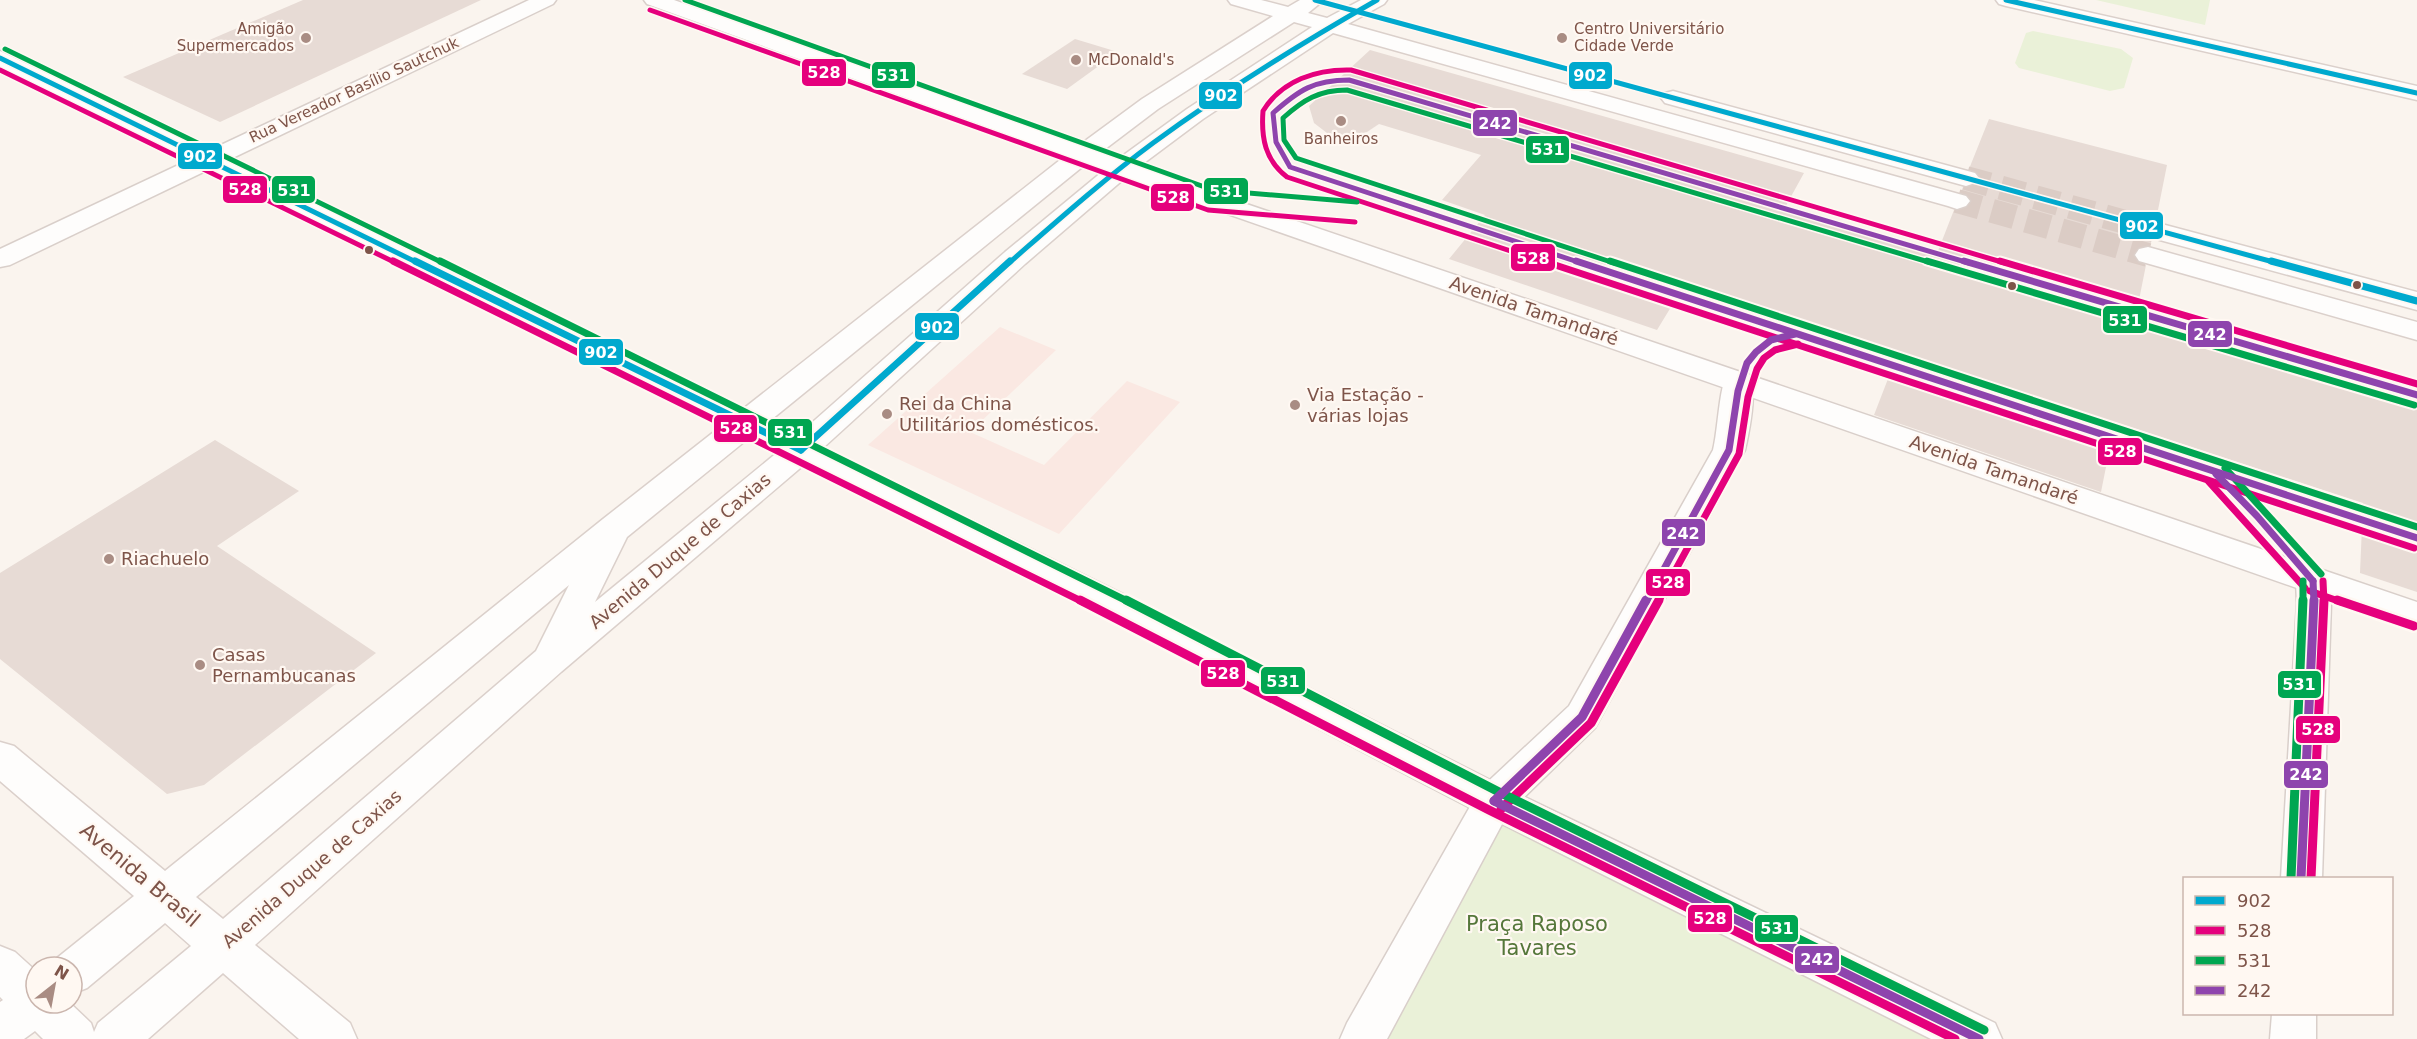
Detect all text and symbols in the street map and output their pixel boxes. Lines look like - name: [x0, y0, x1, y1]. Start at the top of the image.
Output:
- place label: Amigão Supermercados: [177, 20, 294, 55]
- place label: Centro Universitário Cidade Verde: [1574, 20, 1724, 55]
- marker: Amigão Supermercados: [299, 31, 313, 45]
- marker: Centro Universitário Cidade Verde: [1555, 31, 1569, 45]
- street label: Rua Vereador Basílio Sautchuk: [246, 33, 462, 147]
- place label: McDonald's: [1088, 51, 1174, 69]
- marker: McDonald's: [1069, 53, 1083, 67]
- line badge: 528: [801, 58, 847, 87]
- line badge: 531: [871, 61, 916, 89]
- line badge: 902: [1568, 61, 1613, 90]
- text: 528: [807, 63, 841, 82]
- text: 531: [876, 66, 910, 85]
- text: 902: [1573, 66, 1607, 85]
- line badge: 902: [1198, 81, 1243, 110]
- text: 902: [1204, 86, 1238, 105]
- line badge: 242: [1472, 109, 1518, 137]
- marker: Banheiros: [1334, 114, 1348, 128]
- text: 242: [1478, 114, 1512, 133]
- place label: Banheiros: [1304, 130, 1379, 148]
- line badge: 531: [1525, 135, 1570, 164]
- text: 531: [1531, 140, 1565, 159]
- line badge: 902: [177, 142, 223, 170]
- text: 902: [183, 147, 217, 166]
- line badge: 528: [222, 175, 268, 204]
- line badge: 531: [271, 175, 316, 204]
- line badge: 531: [1203, 177, 1249, 205]
- text: 528: [228, 180, 262, 199]
- text: 531: [277, 181, 311, 200]
- text: 531: [1209, 182, 1243, 201]
- line badge: 528: [1150, 183, 1195, 212]
- text: 528: [1156, 188, 1190, 207]
- line badge: 902: [2119, 211, 2164, 240]
- text: 902: [2125, 217, 2159, 236]
- line badge: 528: [1510, 243, 1556, 272]
- unlabelled marker: [363, 244, 375, 256]
- text: 528: [1516, 249, 1550, 268]
- street label: Avenida Tamandaré: [1447, 272, 1621, 349]
- unlabelled marker: [2351, 279, 2363, 291]
- unlabelled marker: [2006, 280, 2018, 292]
- line badge: 531: [2102, 305, 2148, 334]
- text: 531: [2108, 311, 2142, 330]
- line badge: 902: [914, 312, 960, 341]
- text: 902: [920, 318, 954, 337]
- line badge: 242: [2187, 320, 2233, 348]
- text: 242: [2193, 325, 2227, 344]
- line badge: 902: [578, 338, 624, 366]
- text: 902: [584, 343, 618, 362]
- place label: Via Estação - várias lojas: [1307, 384, 1424, 426]
- place label: Rei da China Utilitários domésticos.: [899, 393, 1099, 435]
- marker: Via Estação - várias lojas: [1288, 398, 1302, 412]
- marker: Rei da China Utilitários domésticos.: [880, 407, 894, 421]
- line badge: 528: [713, 414, 758, 443]
- line badge: 531: [767, 418, 813, 447]
- text: 528: [719, 419, 753, 438]
- text: 531: [773, 423, 807, 442]
- street label: Avenida Tamandaré: [1907, 431, 2081, 508]
- line badge: 528: [2097, 437, 2143, 466]
- text: 528: [2103, 442, 2137, 461]
- street label: Avenida Duque de Caxias: [585, 469, 775, 633]
- line badge: 242: [1661, 518, 1706, 547]
- text: 242: [1666, 524, 1700, 543]
- place label: Riachuelo: [121, 548, 209, 569]
- marker: Riachuelo: [102, 552, 116, 566]
- line badge: 528: [1645, 568, 1691, 597]
- text: 528: [1651, 573, 1685, 592]
- place label: Casas Pernambucanas: [212, 644, 356, 686]
- marker: Casas Pernambucanas: [193, 658, 207, 672]
- line badge: 528: [1200, 659, 1246, 688]
- text: 528: [1206, 664, 1240, 683]
- line badge: 531: [1260, 666, 1306, 695]
- line badge: 531: [2277, 670, 2322, 699]
- text: 531: [1266, 672, 1300, 691]
- text: 531: [2282, 675, 2316, 694]
- line badge: 528: [2295, 715, 2341, 744]
- text: 528: [2301, 720, 2335, 739]
- line badge: 242: [2283, 760, 2329, 789]
- text: 242: [2289, 765, 2323, 784]
- street label: Avenida Duque de Caxias: [218, 785, 405, 952]
- street label: Avenida Brasil: [75, 818, 205, 932]
- legend: [2183, 877, 2393, 1015]
- text: 902: [2237, 890, 2271, 911]
- line badge: 528: [1687, 904, 1733, 933]
- text: 528: [1693, 909, 1727, 928]
- park label: Praça Raposo Tavares: [1466, 912, 1608, 960]
- line badge: 531: [1754, 914, 1799, 943]
- text: 531: [1760, 919, 1794, 938]
- text: 528: [2237, 920, 2271, 941]
- line badge: 242: [1794, 945, 1840, 974]
- text: 242: [1800, 950, 1834, 969]
- text: 531: [2237, 950, 2271, 971]
- north arrow: [24, 955, 84, 1015]
- text: N: [51, 961, 72, 984]
- text: 242: [2237, 980, 2271, 1001]

